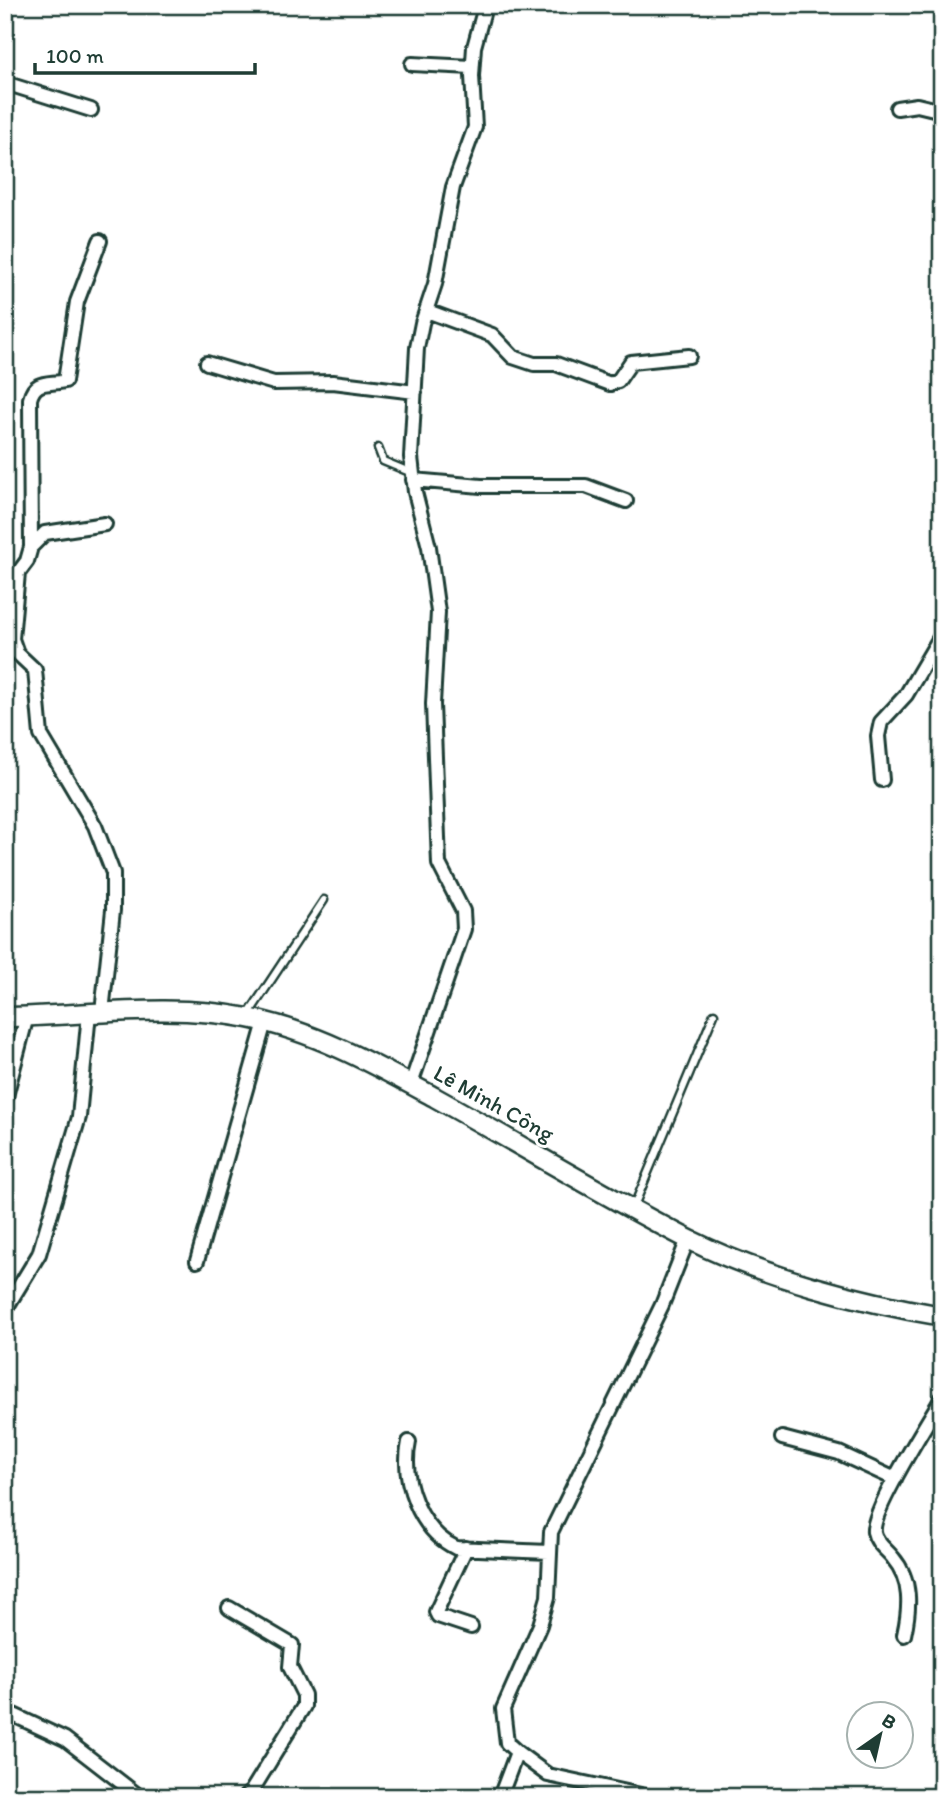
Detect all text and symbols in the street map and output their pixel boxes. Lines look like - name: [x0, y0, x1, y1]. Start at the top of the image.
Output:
- scale bar: [35, 32, 256, 76]
- text: 100 m: [46, 43, 104, 68]
- street label: Lê Minh Công: [429, 1058, 559, 1148]
- north arrow: [846, 1700, 916, 1770]
- text: B: [878, 1708, 901, 1734]

